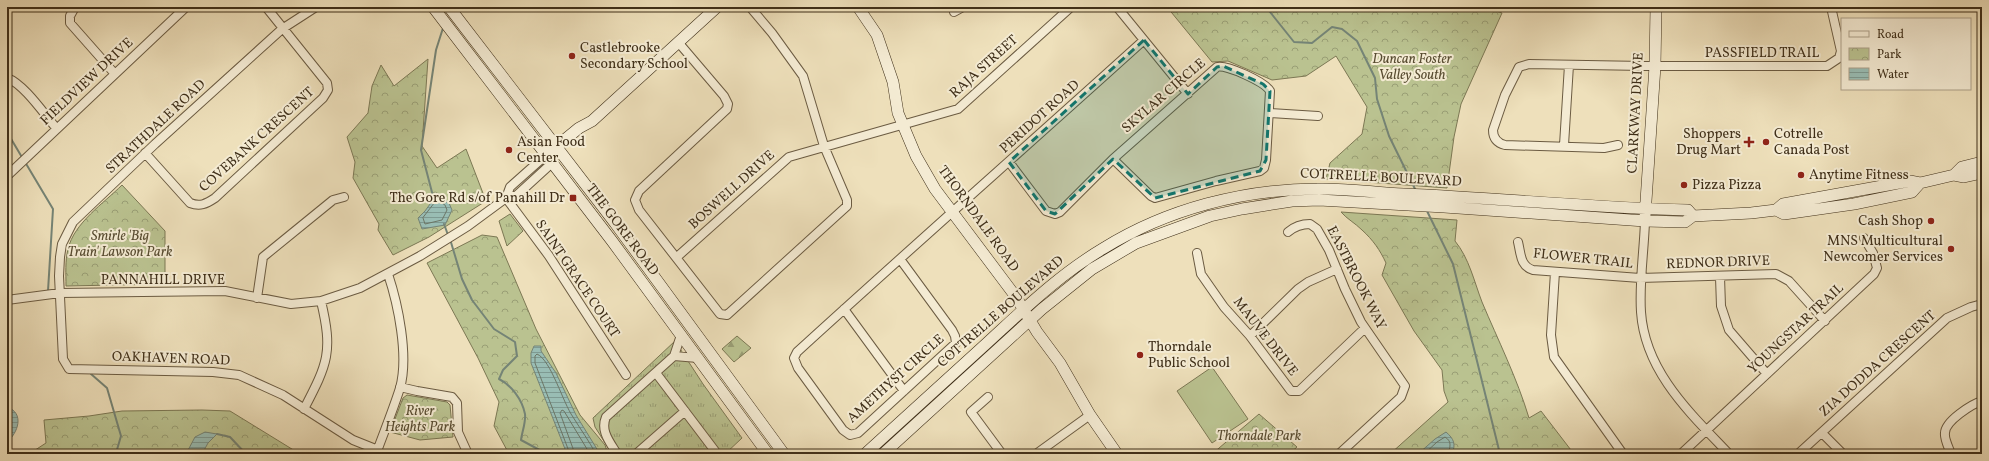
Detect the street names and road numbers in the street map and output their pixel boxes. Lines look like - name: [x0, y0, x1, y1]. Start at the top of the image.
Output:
- street label: RAJA STREET: [946, 31, 1022, 103]
- street label: FIELDVIEW DRIVE: [36, 34, 138, 130]
- street label: PASSFIELD TRAIL: [1705, 44, 1819, 63]
- street label: CLARKWAY DRIVE: [1623, 52, 1649, 174]
- street label: SKYLAR CIRCLE: [1118, 54, 1210, 138]
- street label: STRATHDALE ROAD: [102, 76, 210, 178]
- street label: PERIDOT ROAD: [996, 76, 1084, 158]
- street label: COVEBANK CRESCENT: [195, 83, 319, 197]
- street label: BOSWELL DRIVE: [685, 146, 779, 234]
- street label: THORNDALE ROAD: [933, 162, 1023, 276]
- street label: COTTRELLE BOULEVARD: [1300, 164, 1462, 192]
- street label: THE GORE ROAD: [581, 180, 663, 280]
- street label: SAINT GRACE COURT: [530, 216, 624, 342]
- street label: EASTBROOK WAY: [1322, 223, 1390, 333]
- street label: FLOWER TRAIL: [1532, 244, 1634, 274]
- street label: COTTRELLE BOULEVARD: [934, 252, 1068, 372]
- street label: REDNOR DRIVE: [1666, 252, 1770, 274]
- street label: PANNAHILL DRIVE: [101, 271, 225, 290]
- street label: YOUNGSTAR TRAIL: [1744, 279, 1848, 379]
- street label: MAUVE DRIVE: [1228, 294, 1302, 380]
- street label: ZIA DODDA CRESCENT: [1816, 307, 1940, 421]
- street label: AMETHYST CIRCLE: [843, 330, 949, 428]
- street label: OAKHAVEN ROAD: [111, 347, 231, 371]

